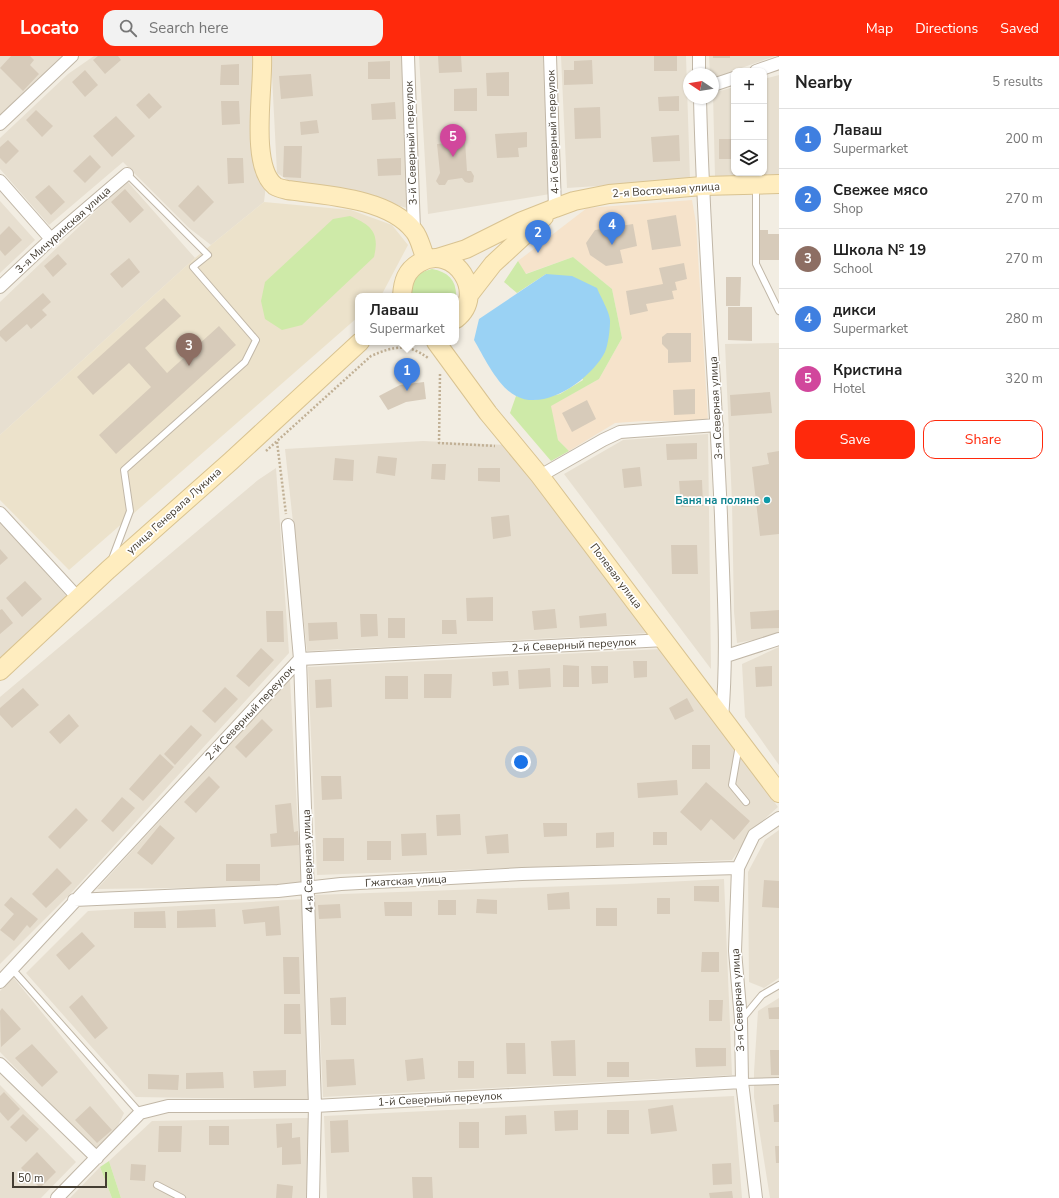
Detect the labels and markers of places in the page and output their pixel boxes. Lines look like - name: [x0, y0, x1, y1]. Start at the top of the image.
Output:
- pin: 5: [440, 124, 466, 157]
- pin: 4: [599, 212, 625, 245]
- pin: 2: [525, 220, 551, 253]
- pin: 3: [176, 333, 202, 366]
- pin: 1: [394, 358, 420, 391]
- place label: Баня на поляне: [675, 493, 759, 508]
- marker: Баня на поляне: [762, 495, 772, 505]

